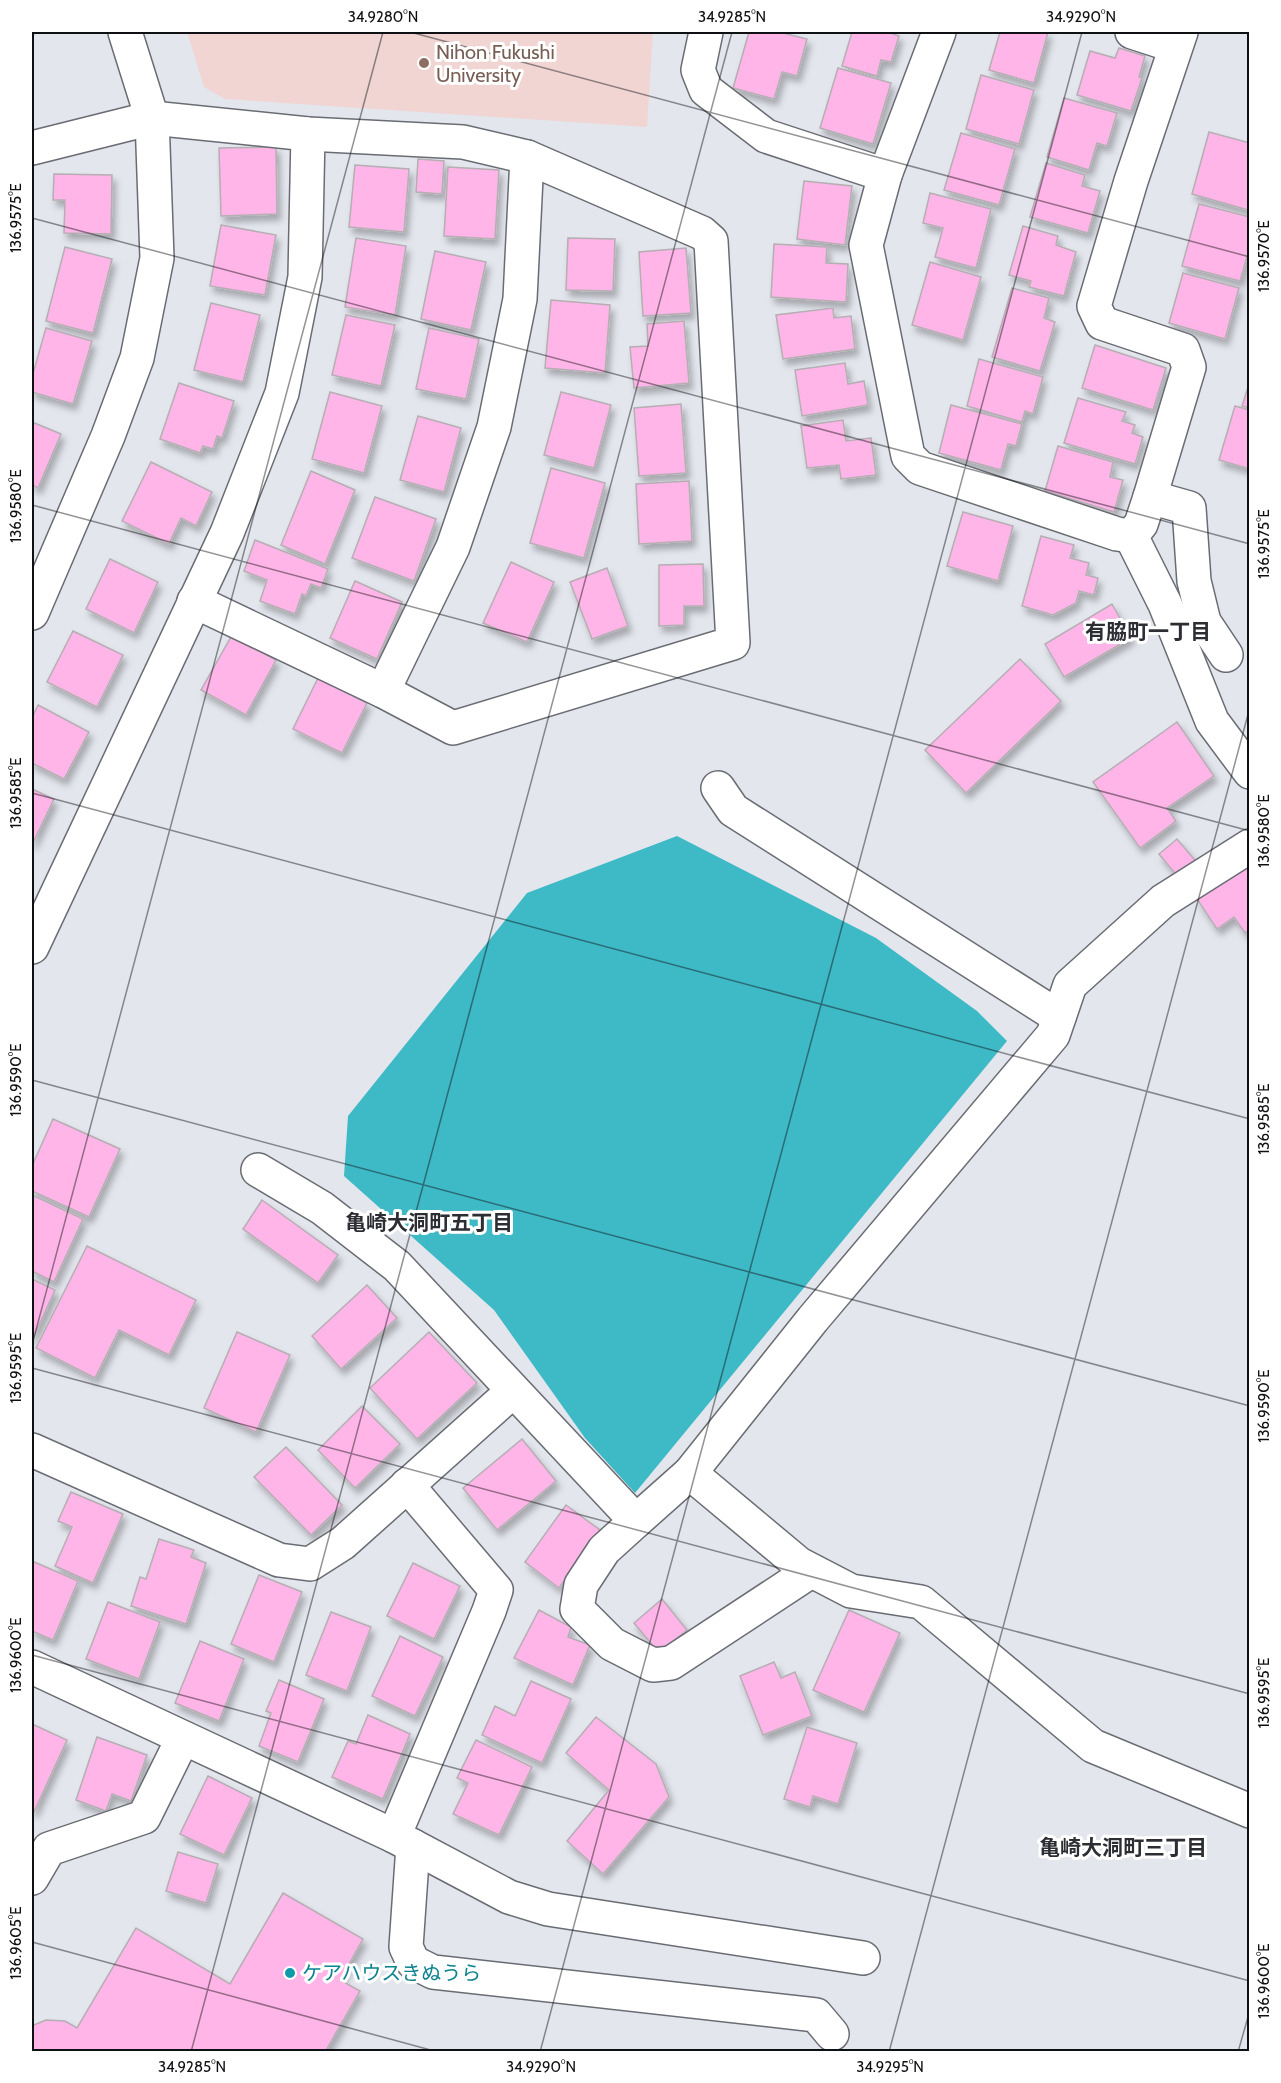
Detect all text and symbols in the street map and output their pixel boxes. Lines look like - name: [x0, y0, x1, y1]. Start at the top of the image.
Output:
- text: 34.9280°N: [348, 8, 418, 26]
- text: 34.9285°N: [698, 8, 766, 26]
- text: 34.9290°N: [1046, 8, 1116, 26]
- place label: Nihon Fukushi University: [436, 40, 555, 87]
- marker: Nihon Fukushi University: [417, 56, 431, 70]
- text: 136.9575°E: [7, 183, 25, 253]
- text: 136.9570°E: [1255, 220, 1273, 292]
- text: 136.9580°E: [7, 469, 25, 543]
- text: 136.9575°E: [1255, 509, 1273, 579]
- district label: 有脇町一丁目: [1085, 619, 1211, 644]
- text: 136.9585°E: [7, 757, 25, 829]
- text: 136.9580°E: [1255, 794, 1273, 868]
- text: 136.9590°E: [7, 1044, 25, 1116]
- text: 136.9585°E: [1255, 1083, 1273, 1155]
- district label: 亀崎大洞町五丁目: [345, 1210, 513, 1235]
- text: 136.9595°E: [7, 1333, 25, 1403]
- text: 136.9590°E: [1255, 1370, 1273, 1442]
- text: 136.9600°E: [7, 1617, 25, 1693]
- text: 136.9595°E: [1255, 1658, 1273, 1728]
- district label: 亀崎大洞町三丁目: [1039, 1835, 1207, 1860]
- text: 136.9605°E: [7, 1907, 25, 1979]
- text: 136.9600°E: [1255, 1943, 1273, 2019]
- place label: ケアハウスきぬうら: [302, 1961, 481, 1985]
- marker: ケアハウスきぬうら: [283, 1966, 297, 1980]
- text: 34.9285°N: [158, 2058, 226, 2076]
- text: 34.9290°N: [506, 2058, 576, 2076]
- text: 34.9295°N: [856, 2058, 924, 2076]

